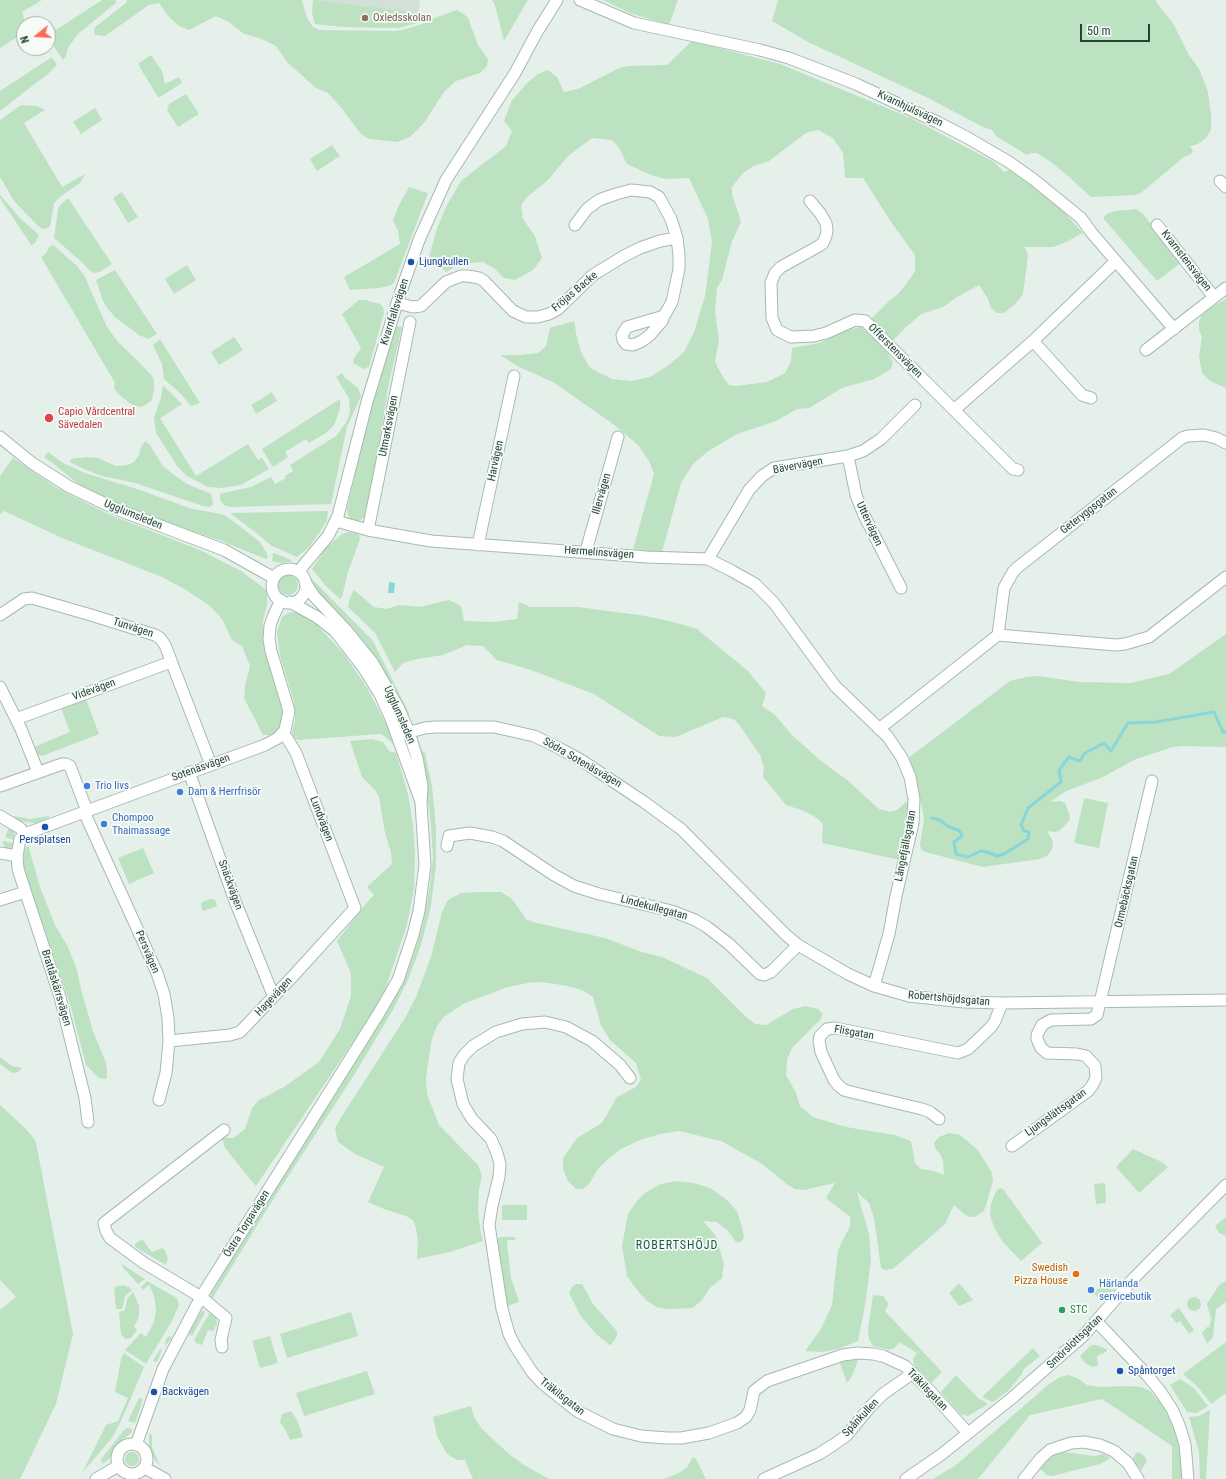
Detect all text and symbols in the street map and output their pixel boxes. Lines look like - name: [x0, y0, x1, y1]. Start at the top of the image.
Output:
- place label: Oxledsskolan: [373, 11, 431, 25]
- marker: Oxledsskolan: [360, 13, 370, 23]
- north arrow: [16, 16, 56, 56]
- scale bar: [1082, 16, 1152, 42]
- text: 50 m: [1087, 24, 1111, 38]
- text: N: [18, 34, 32, 45]
- street label: Kvarnhjulsvägen: [875, 88, 945, 130]
- street label: Kvarnstensvägen: [1158, 228, 1214, 294]
- place label: Ljungkullen: [419, 255, 469, 269]
- marker: Ljungkullen: [406, 257, 416, 267]
- street label: Fröjas Backe: [549, 269, 601, 315]
- street label: Kvarnfallsvägen: [378, 277, 412, 347]
- street label: Offerstensvägen: [865, 321, 925, 381]
- street label: Utmarksvägen: [377, 394, 401, 458]
- place label: Capio Vårdcentral Sävedalen: [58, 405, 135, 431]
- marker: Capio Vårdcentral Sävedalen: [43, 412, 55, 424]
- street label: Harvägen: [485, 439, 507, 483]
- street label: Bävervägen: [772, 455, 824, 477]
- street label: Illervägen: [590, 472, 614, 516]
- street label: Geteryggsgatan: [1058, 485, 1120, 537]
- street label: Ugglumsleden: [102, 497, 164, 533]
- street label: Uttervägen: [853, 500, 885, 548]
- street label: Hermelinsvägen: [564, 544, 634, 562]
- street label: Tunvägen: [111, 615, 155, 641]
- street label: Videvägen: [71, 676, 117, 704]
- street label: Ugglumsleden: [380, 684, 418, 746]
- street label: Södra Sotenäsvägen: [540, 735, 624, 791]
- street label: Sotenäsvägen: [170, 751, 232, 785]
- place label: Trio livs: [95, 779, 129, 793]
- marker: Trio livs: [82, 781, 92, 791]
- place label: Dam & Herrfrisör: [188, 785, 261, 799]
- marker: Dam & Herrfrisör: [175, 787, 185, 797]
- street label: Lundvägen: [306, 795, 336, 843]
- street label: Långefjällsgatan: [893, 809, 919, 883]
- place label: Chompoo Thaimassage: [112, 811, 170, 837]
- marker: Chompoo Thaimassage: [99, 819, 109, 829]
- marker: Persplatsen: [40, 822, 50, 832]
- place label: Persplatsen: [19, 833, 71, 847]
- street label: Ormebäcksgatan: [1112, 855, 1142, 929]
- street label: Snäckvägen: [215, 858, 245, 912]
- street label: Lindekullegatan: [619, 893, 689, 923]
- street label: Persvägen: [132, 929, 162, 975]
- street label: Brattåskärrsvägen: [38, 948, 74, 1028]
- street label: Hagevägen: [253, 975, 295, 1019]
- street label: Robertshöjdsgatan: [908, 989, 990, 1009]
- street label: Flisgatan: [833, 1023, 875, 1043]
- street label: Ljungslättsgatan: [1023, 1086, 1089, 1140]
- street label: Östra Torpavägen: [221, 1188, 273, 1260]
- district label: ROBERTSHÖJD: [636, 1239, 718, 1253]
- place label: Swedish Pizza House: [1014, 1261, 1068, 1287]
- marker: Swedish Pizza House: [1071, 1269, 1081, 1279]
- place label: Härlanda servicebutik: [1099, 1277, 1152, 1303]
- marker: Härlanda servicebutik: [1086, 1285, 1096, 1295]
- place label: STC: [1070, 1303, 1088, 1317]
- marker: STC: [1057, 1305, 1067, 1315]
- street label: Smörslottsgatan: [1045, 1312, 1105, 1372]
- place label: Spåntorget: [1128, 1364, 1175, 1378]
- street label: Träkilsgatan: [904, 1366, 950, 1414]
- marker: Spåntorget: [1115, 1366, 1125, 1376]
- street label: Träkilsgatan: [537, 1375, 587, 1419]
- place label: Backvägen: [162, 1385, 209, 1399]
- marker: Backvägen: [149, 1387, 159, 1397]
- street label: Spånkullen: [840, 1396, 882, 1440]

